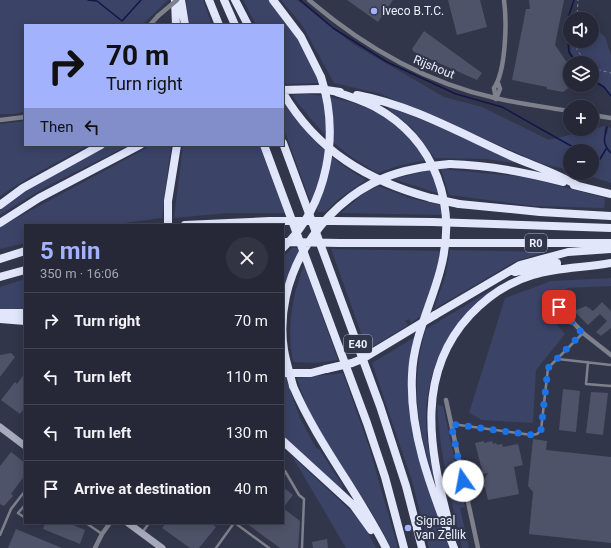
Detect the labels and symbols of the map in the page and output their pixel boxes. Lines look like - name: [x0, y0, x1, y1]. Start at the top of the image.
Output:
- place label: Iveco B.T.C.: [382, 4, 444, 18]
- marker: Iveco B.T.C.: [369, 6, 379, 16]
- street label: Rijshout: [411, 52, 457, 82]
- road number: R0: [525, 234, 547, 252]
- pin: [542, 290, 576, 324]
- road number: E40: [344, 335, 372, 353]
- position arrow: [442, 460, 484, 502]
- place label: Signaal van Zellik: [416, 514, 467, 542]
- marker: Signaal van Zellik: [403, 523, 413, 533]

